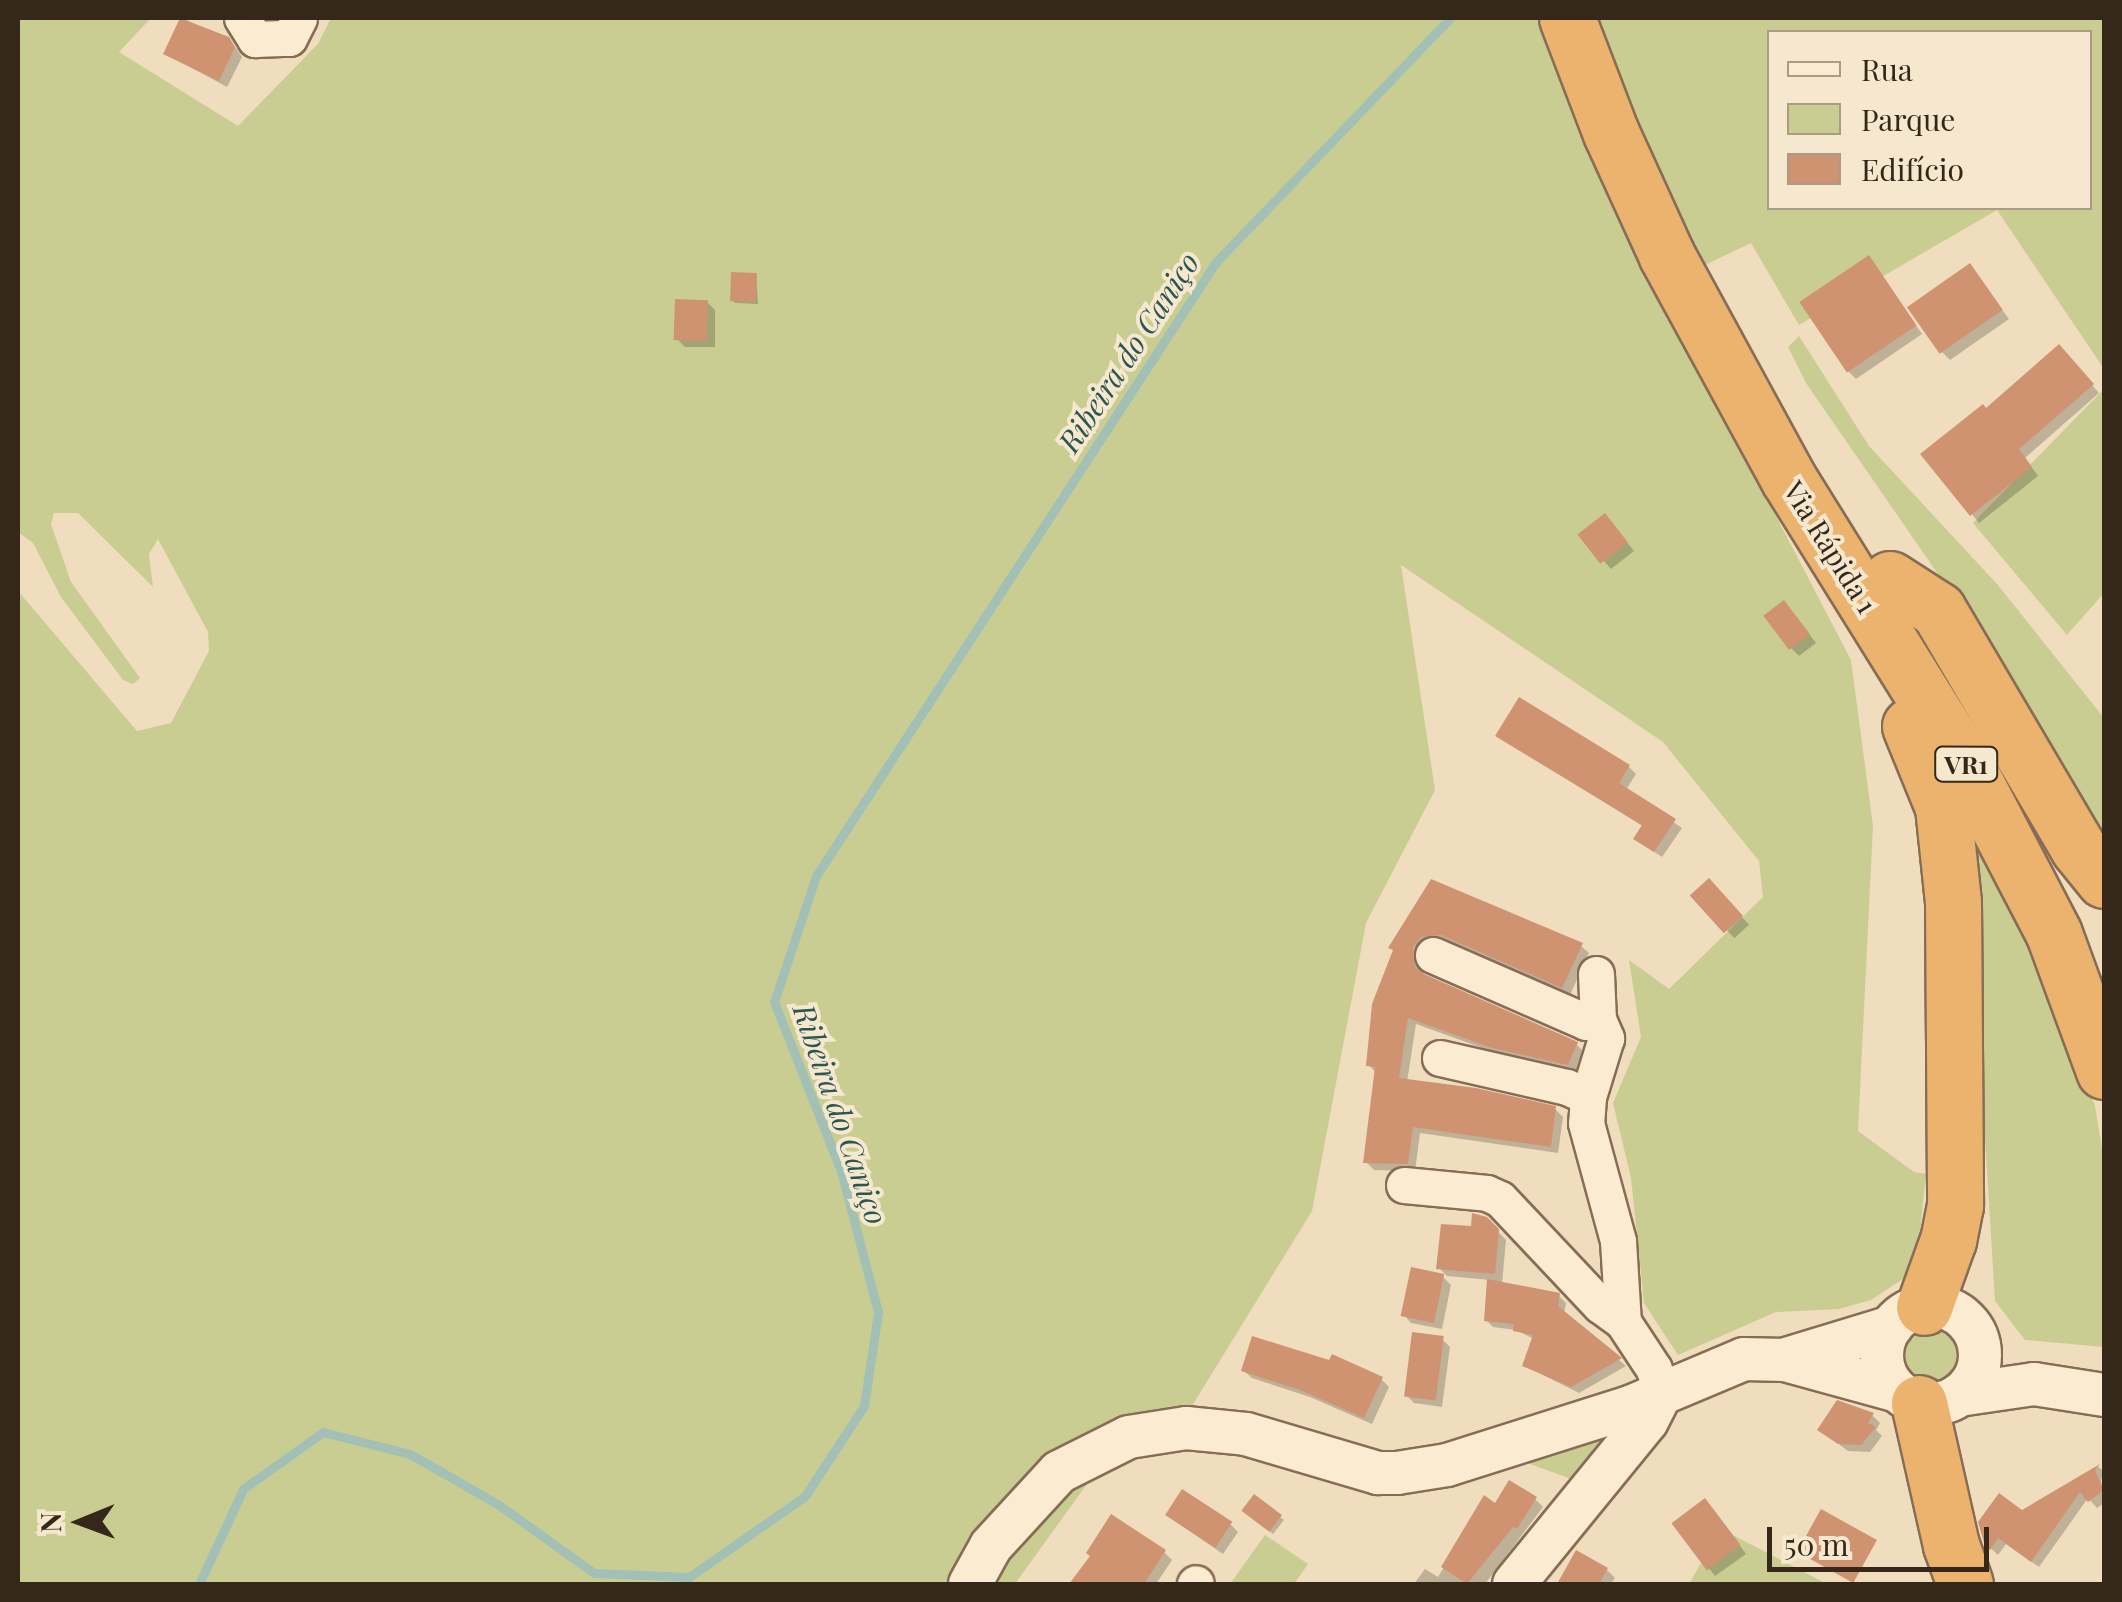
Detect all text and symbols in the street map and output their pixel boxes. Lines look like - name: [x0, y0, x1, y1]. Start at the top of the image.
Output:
- legend: [1767, 30, 2092, 210]
- text: Rua: [1861, 49, 1913, 89]
- text: Parque: [1861, 99, 1956, 139]
- text: Edifício: [1861, 149, 1964, 189]
- water label: Ribeira do Caniço: [1050, 245, 1206, 459]
- street label: Via Rápida 1: [1777, 474, 1885, 620]
- road number: VR1: [1934, 744, 1998, 784]
- water label: Ribeira do Caniço: [786, 999, 896, 1229]
- north arrow: [30, 1472, 130, 1572]
- scale bar: [1772, 1507, 1994, 1569]
- text: N: [31, 1512, 68, 1533]
- text: 50 m: [1784, 1524, 1849, 1564]

